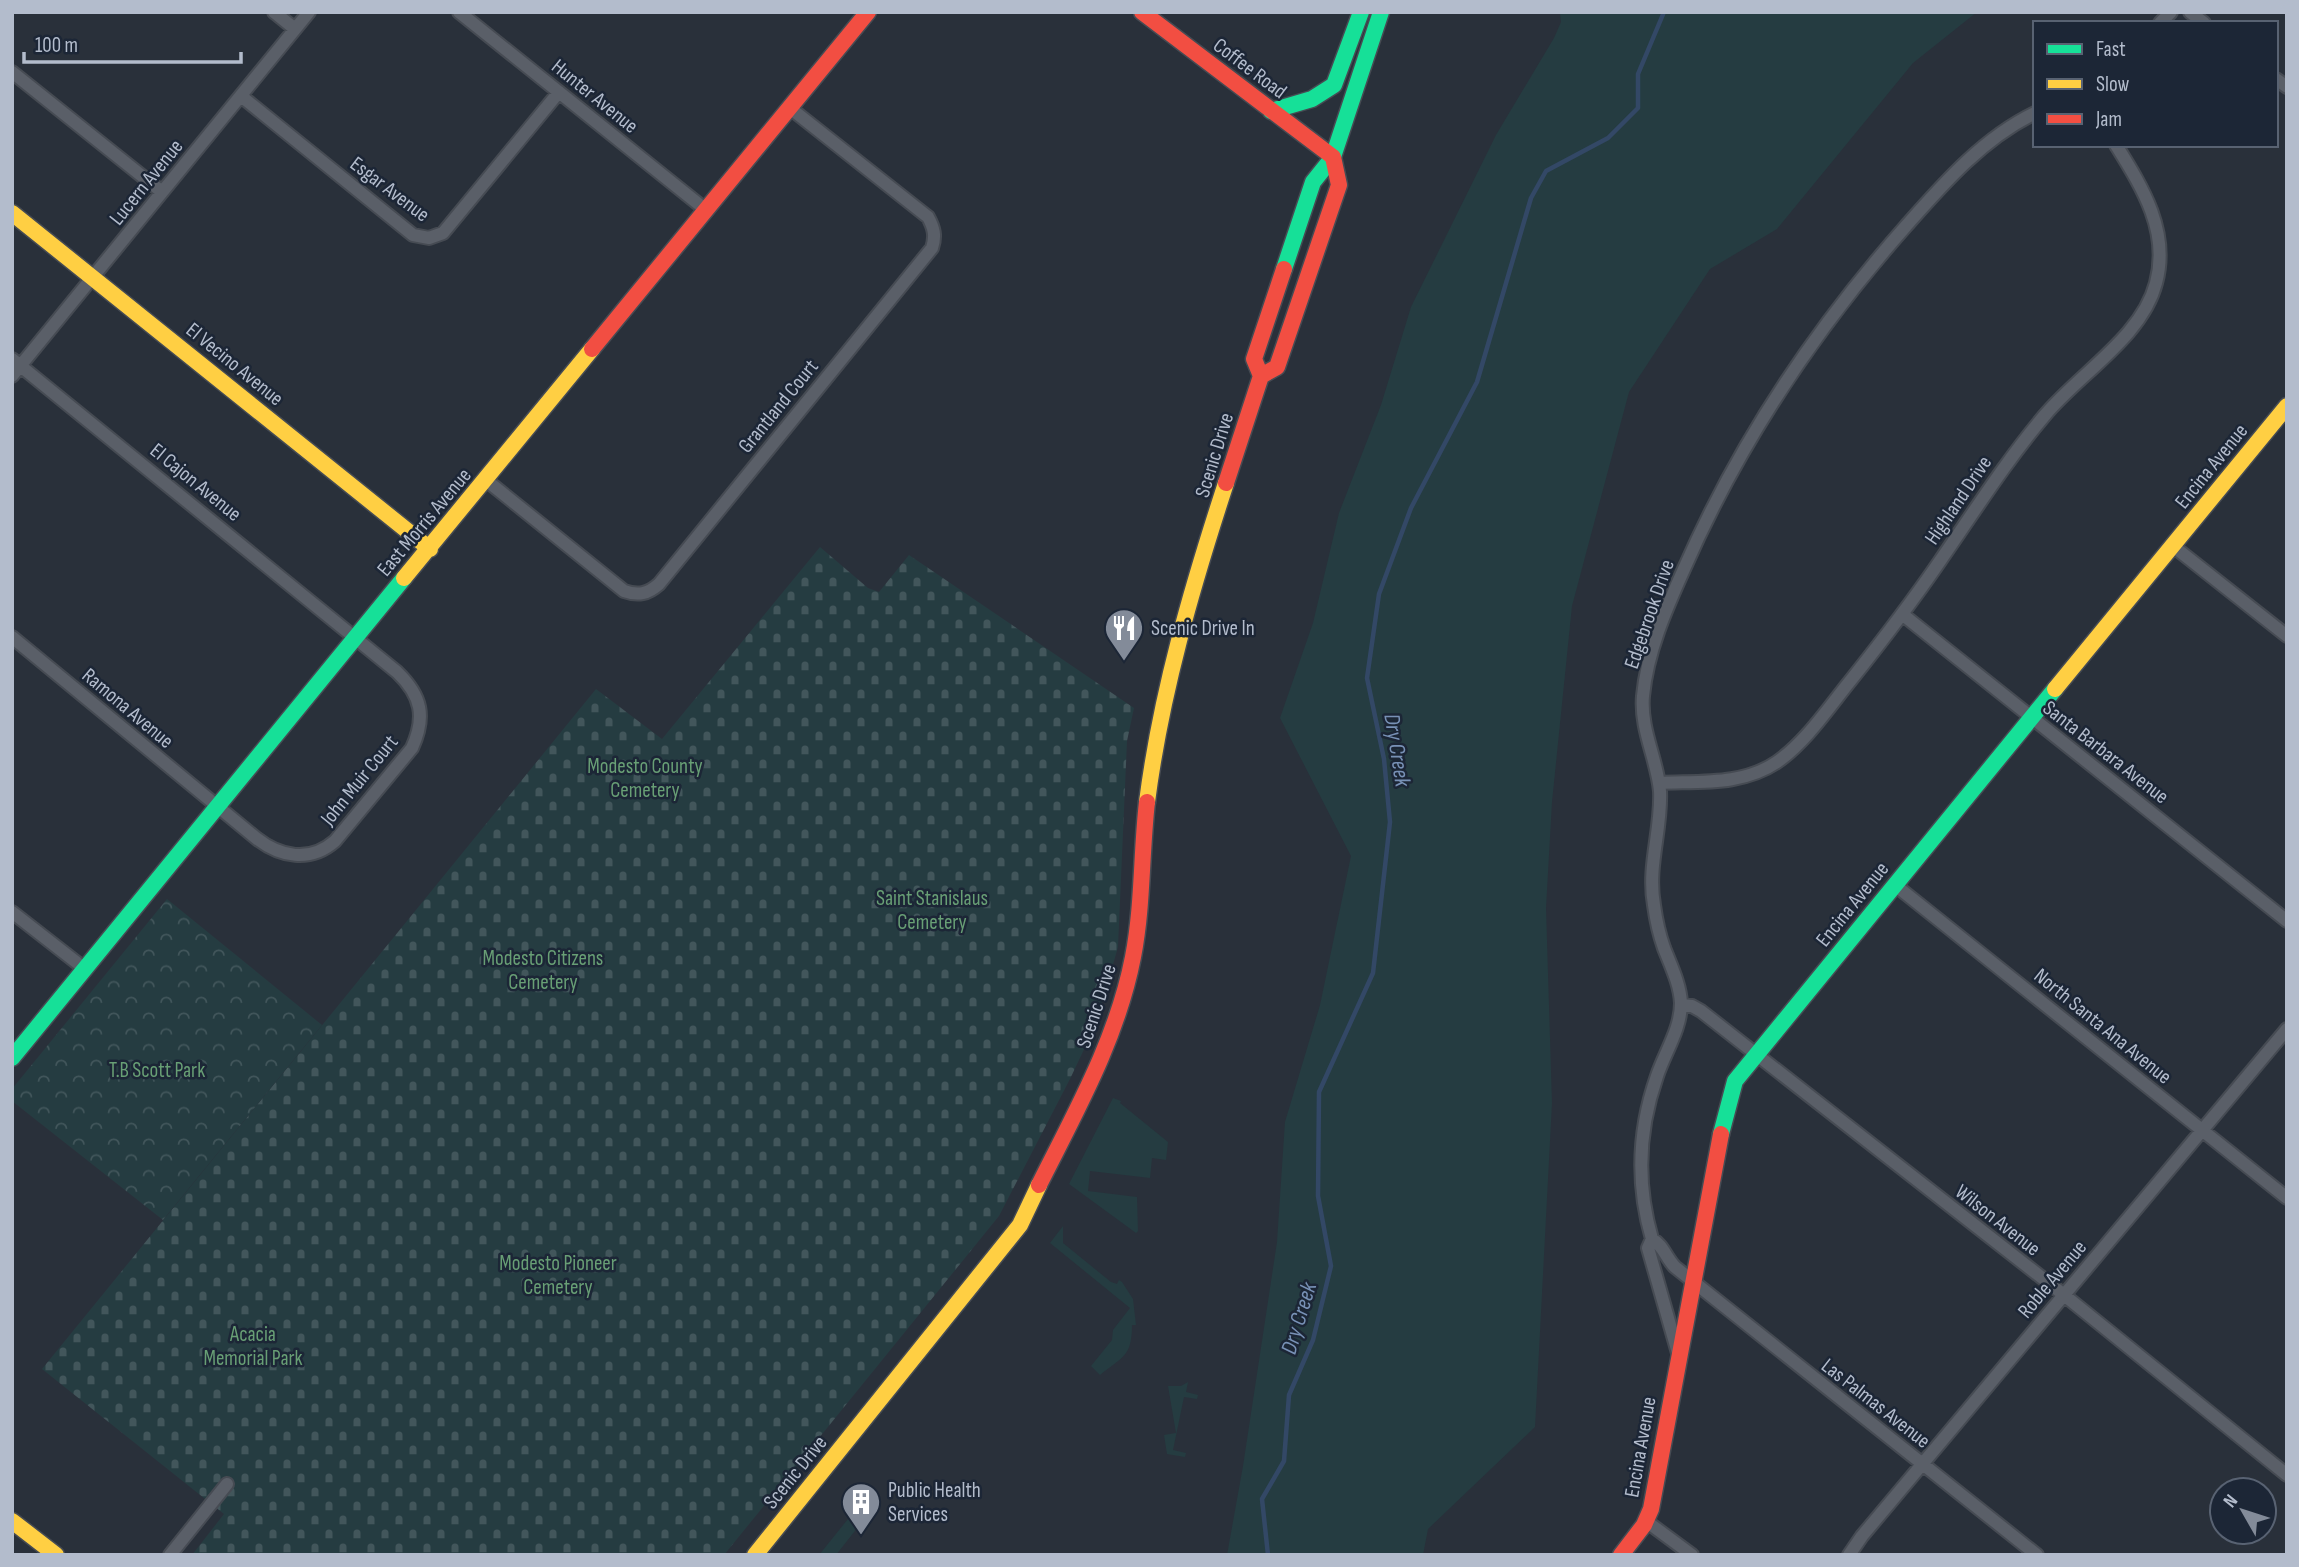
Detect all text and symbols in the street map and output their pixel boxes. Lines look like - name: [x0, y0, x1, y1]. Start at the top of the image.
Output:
- scale bar: [24, 21, 242, 65]
- legend: [2033, 21, 2278, 147]
- text: 100 m: [35, 33, 78, 58]
- street label: Coffee Road: [1208, 33, 1291, 104]
- text: Fast: [2096, 37, 2126, 62]
- street label: Hunter Avenue: [546, 54, 643, 139]
- text: Slow: [2096, 72, 2130, 97]
- text: Jam: [2095, 107, 2122, 132]
- street label: Lucern Avenue: [104, 134, 189, 230]
- street label: Esgar Avenue: [345, 151, 434, 227]
- street label: El Vecino Avenue: [181, 318, 288, 411]
- street label: Grantland Court: [733, 355, 824, 458]
- street label: Scenic Drive: [1190, 410, 1239, 500]
- street label: Encina Avenue: [2170, 419, 2253, 514]
- street label: El Cajon Avenue: [145, 438, 246, 527]
- street label: Highland Drive: [1920, 451, 1997, 549]
- street label: East Morris Avenue: [372, 463, 477, 581]
- street label: Edgebrook Drive: [1619, 556, 1680, 672]
- restaurant icon: Scenic Drive In: [1103, 607, 1145, 662]
- place label: Scenic Drive In: [1151, 616, 1255, 641]
- street label: Ramona Avenue: [77, 663, 178, 754]
- street label: Santa Barbara Avenue: [2038, 696, 2174, 809]
- water label: Dry Creek: [1377, 712, 1417, 790]
- street label: John Muir Court: [315, 730, 403, 831]
- park label: Modesto County Cemetery: [587, 754, 703, 803]
- street label: Encina Avenue: [1811, 857, 1894, 952]
- park label: Saint Stanislaus Cemetery: [876, 886, 988, 935]
- park label: Modesto Citizens Cemetery: [483, 946, 603, 995]
- street label: Scenic Drive: [1071, 961, 1122, 1051]
- street label: North Santa Ana Avenue: [2029, 963, 2176, 1089]
- park label: T.B Scott Park: [109, 1058, 205, 1083]
- street label: Wilson Avenue: [1950, 1179, 2045, 1261]
- street label: Roble Avenue: [2013, 1235, 2092, 1323]
- park label: Modesto Pioneer Cemetery: [499, 1251, 617, 1300]
- water label: Dry Creek: [1275, 1278, 1324, 1358]
- park label: Acacia Memorial Park: [203, 1322, 303, 1371]
- street label: Las Palmas Avenue: [1816, 1353, 1935, 1454]
- street label: Encina Avenue: [1619, 1395, 1662, 1499]
- street label: Scenic Drive: [758, 1431, 832, 1514]
- north arrow: [2208, 1476, 2278, 1546]
- place label: Public Health Services: [888, 1478, 981, 1527]
- building icon: Public Health Services: [840, 1481, 882, 1536]
- text: N: [2219, 1490, 2243, 1512]

